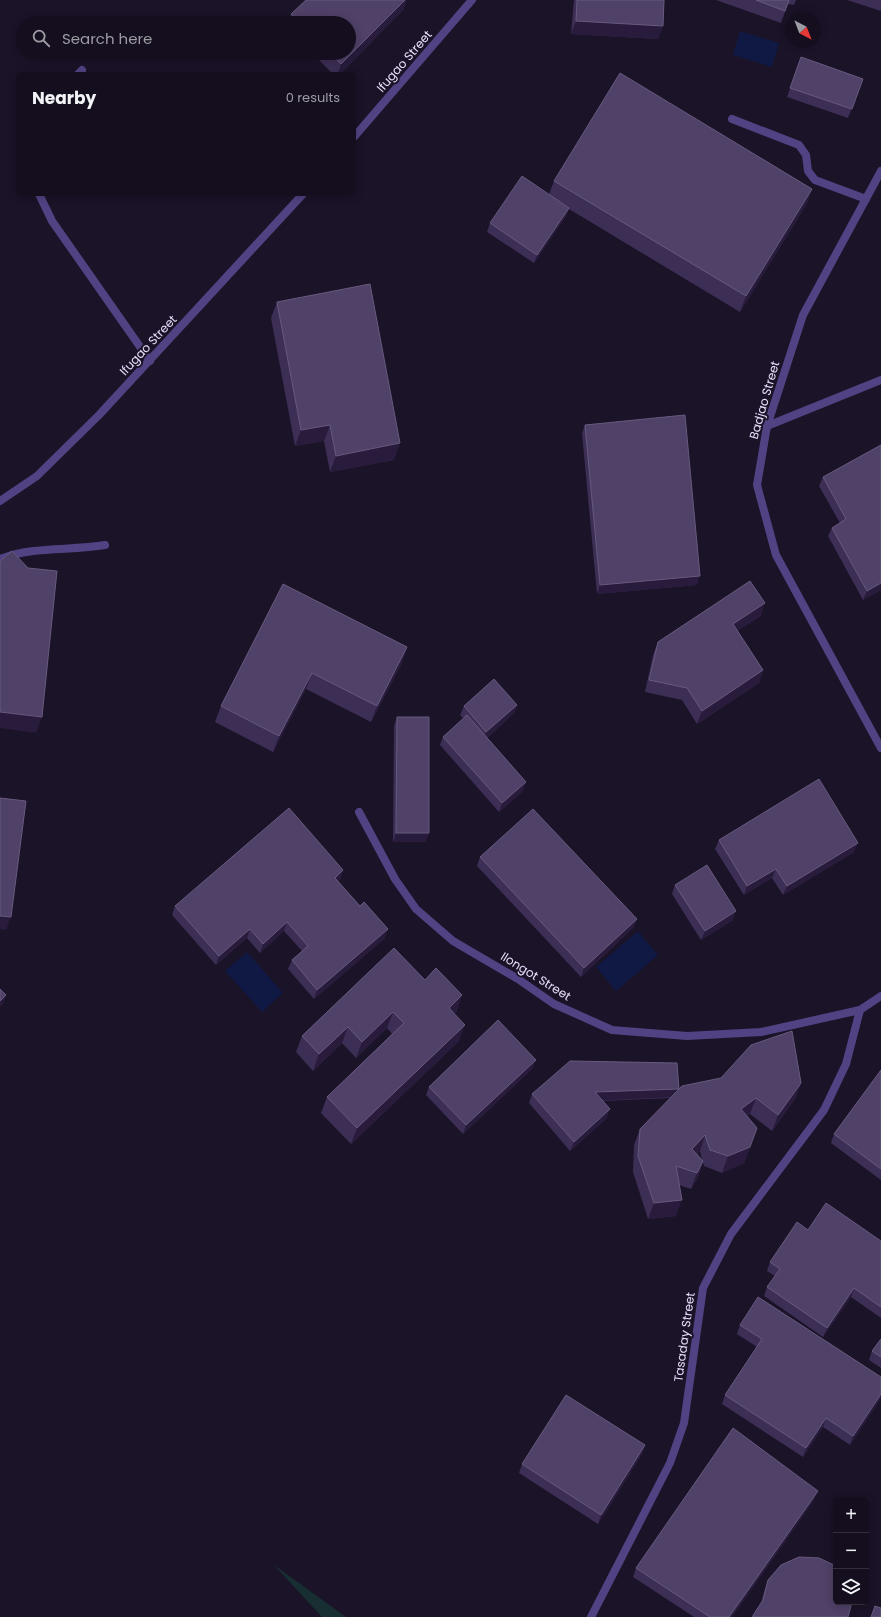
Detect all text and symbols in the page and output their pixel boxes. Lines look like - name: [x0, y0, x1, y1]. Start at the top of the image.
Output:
- north arrow: [785, 12, 821, 48]
- search box: [16, 16, 356, 60]
- street label: Ifugao Street: [372, 26, 436, 96]
- icon: search: [30, 27, 52, 49]
- text: Search here: [62, 28, 152, 49]
- text: Nearby: [32, 86, 96, 110]
- text: 0 results: [286, 88, 340, 107]
- street label: Ifugao Street: [116, 311, 180, 379]
- street label: Badjao Street: [745, 359, 783, 441]
- street label: Ilongot Street: [498, 948, 574, 1004]
- street label: Tasaday Street: [669, 1291, 699, 1383]
- map controls: [833, 1497, 869, 1605]
- button: +: [833, 1497, 869, 1533]
- button: −: [833, 1533, 869, 1569]
- button: layers: [833, 1569, 869, 1605]

